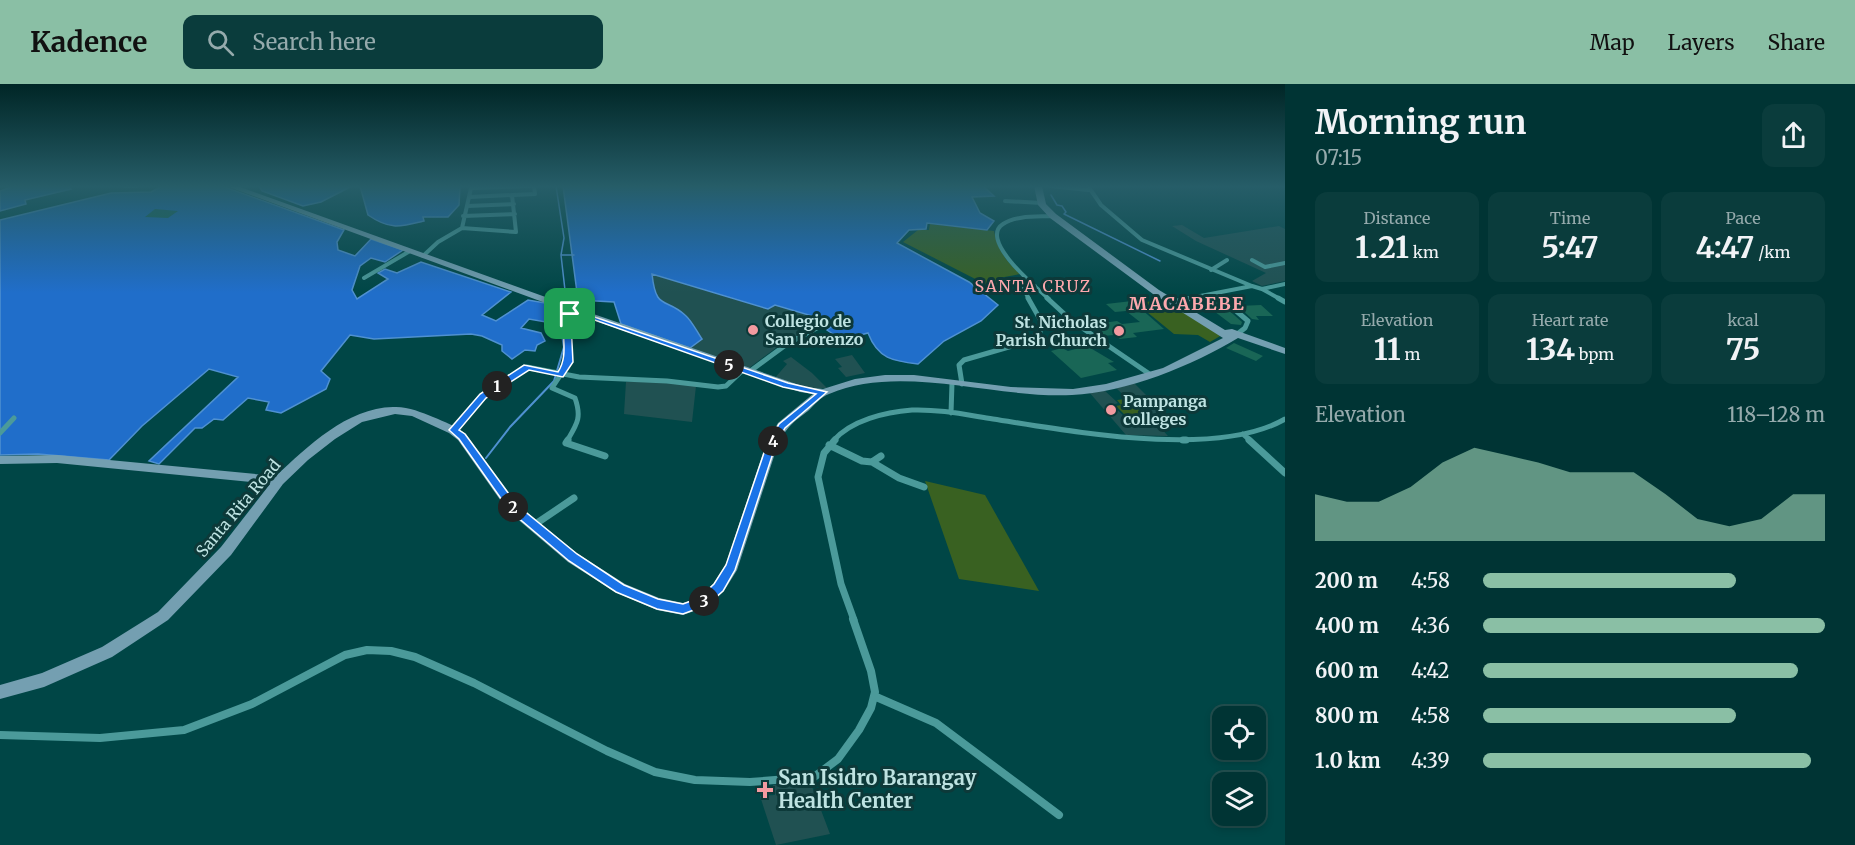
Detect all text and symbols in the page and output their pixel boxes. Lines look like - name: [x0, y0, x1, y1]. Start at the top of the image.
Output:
- search box: [183, 15, 603, 69]
- text: Kadence: [30, 24, 147, 60]
- icon: search: [204, 26, 237, 59]
- text: Search here: [252, 28, 376, 56]
- text: Map: [1590, 29, 1635, 56]
- text: Layers: [1668, 29, 1735, 56]
- text: Share: [1768, 29, 1825, 56]
- text: Morning run: [1315, 102, 1526, 143]
- button: share: [1762, 104, 1825, 167]
- text: 07:15: [1315, 145, 1362, 170]
- text: Distance: [1364, 208, 1430, 228]
- text: Time: [1550, 208, 1590, 228]
- text: Pace: [1726, 208, 1761, 228]
- text: 1.21: [1355, 228, 1409, 266]
- text: 5:47: [1542, 228, 1598, 266]
- text: 4:47: [1696, 228, 1754, 266]
- text: km: [1409, 242, 1439, 262]
- text: /km: [1754, 242, 1790, 262]
- district label: SANTA CRUZ: [974, 276, 1092, 296]
- pin: [544, 288, 595, 339]
- district label: MACABEBE: [1129, 292, 1245, 315]
- icon: arrive: [553, 297, 586, 330]
- text: Elevation: [1361, 310, 1433, 330]
- text: Heart rate: [1532, 310, 1608, 330]
- text: kcal: [1727, 310, 1759, 330]
- place label: Collegio de San Lorenzo: [765, 311, 864, 349]
- place label: St. Nicholas Parish Church: [995, 312, 1107, 350]
- marker: Collegio de San Lorenzo: [746, 323, 760, 337]
- marker: St. Nicholas Parish Church: [1112, 324, 1126, 338]
- text: 11: [1374, 330, 1401, 368]
- text: 134: [1526, 330, 1575, 368]
- text: 75: [1726, 330, 1760, 368]
- text: m: [1401, 344, 1420, 364]
- text: bpm: [1575, 344, 1614, 364]
- pin: 5: [714, 350, 744, 380]
- text: 5: [724, 355, 734, 375]
- pin: 1: [482, 371, 512, 401]
- text: 1: [493, 376, 501, 396]
- place label: Pampanga colleges: [1123, 391, 1207, 429]
- text: Elevation: [1315, 402, 1406, 427]
- text: 118–128 m: [1727, 402, 1825, 427]
- marker: Pampanga colleges: [1104, 403, 1118, 417]
- pin: 4: [758, 426, 788, 456]
- text: 4: [768, 431, 778, 451]
- street label: Santa Rita Road: [191, 455, 285, 561]
- pin: 2: [498, 492, 528, 522]
- text: 2: [508, 497, 518, 517]
- text: 200 m: [1315, 568, 1378, 593]
- text: 4:58: [1411, 568, 1450, 593]
- pin: 3: [689, 586, 719, 616]
- text: 3: [699, 591, 709, 611]
- text: 400 m: [1315, 613, 1379, 638]
- text: 4:36: [1411, 613, 1450, 638]
- text: 600 m: [1315, 658, 1379, 683]
- text: 4:42: [1411, 658, 1449, 683]
- text: 800 m: [1315, 703, 1379, 728]
- text: 4:58: [1411, 703, 1450, 728]
- map controls: [1212, 706, 1266, 826]
- button: locate: [1212, 706, 1266, 760]
- text: 1.0 km: [1315, 748, 1381, 773]
- text: 4:39: [1411, 748, 1450, 773]
- place label: San Isidro Barangay Health Center: [778, 765, 977, 813]
- button: layers: [1212, 772, 1266, 826]
- marker: San Isidro Barangay Health Center: [756, 781, 774, 799]

